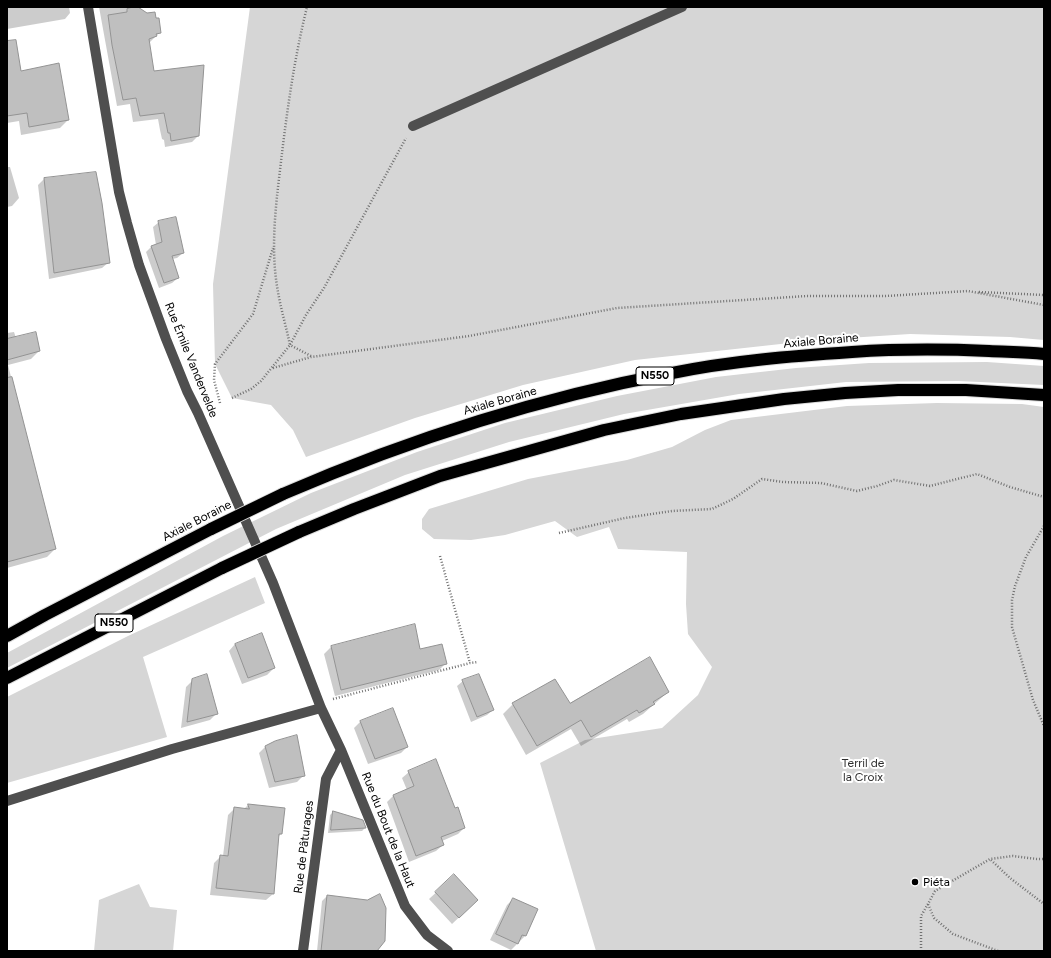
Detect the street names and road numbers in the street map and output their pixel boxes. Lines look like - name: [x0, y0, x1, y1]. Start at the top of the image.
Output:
- street label: Rue Émile Vandervelde: [161, 300, 221, 420]
- street label: Axiale Boraine: [783, 331, 859, 351]
- road number: N550: [636, 367, 674, 385]
- street label: Axiale Boraine: [462, 384, 538, 418]
- street label: Axiale Boraine: [160, 497, 234, 545]
- road number: N550: [95, 614, 133, 632]
- street label: Rue du Bout de la Haut: [358, 770, 418, 890]
- street label: Rue de Pâturages: [291, 800, 317, 894]

